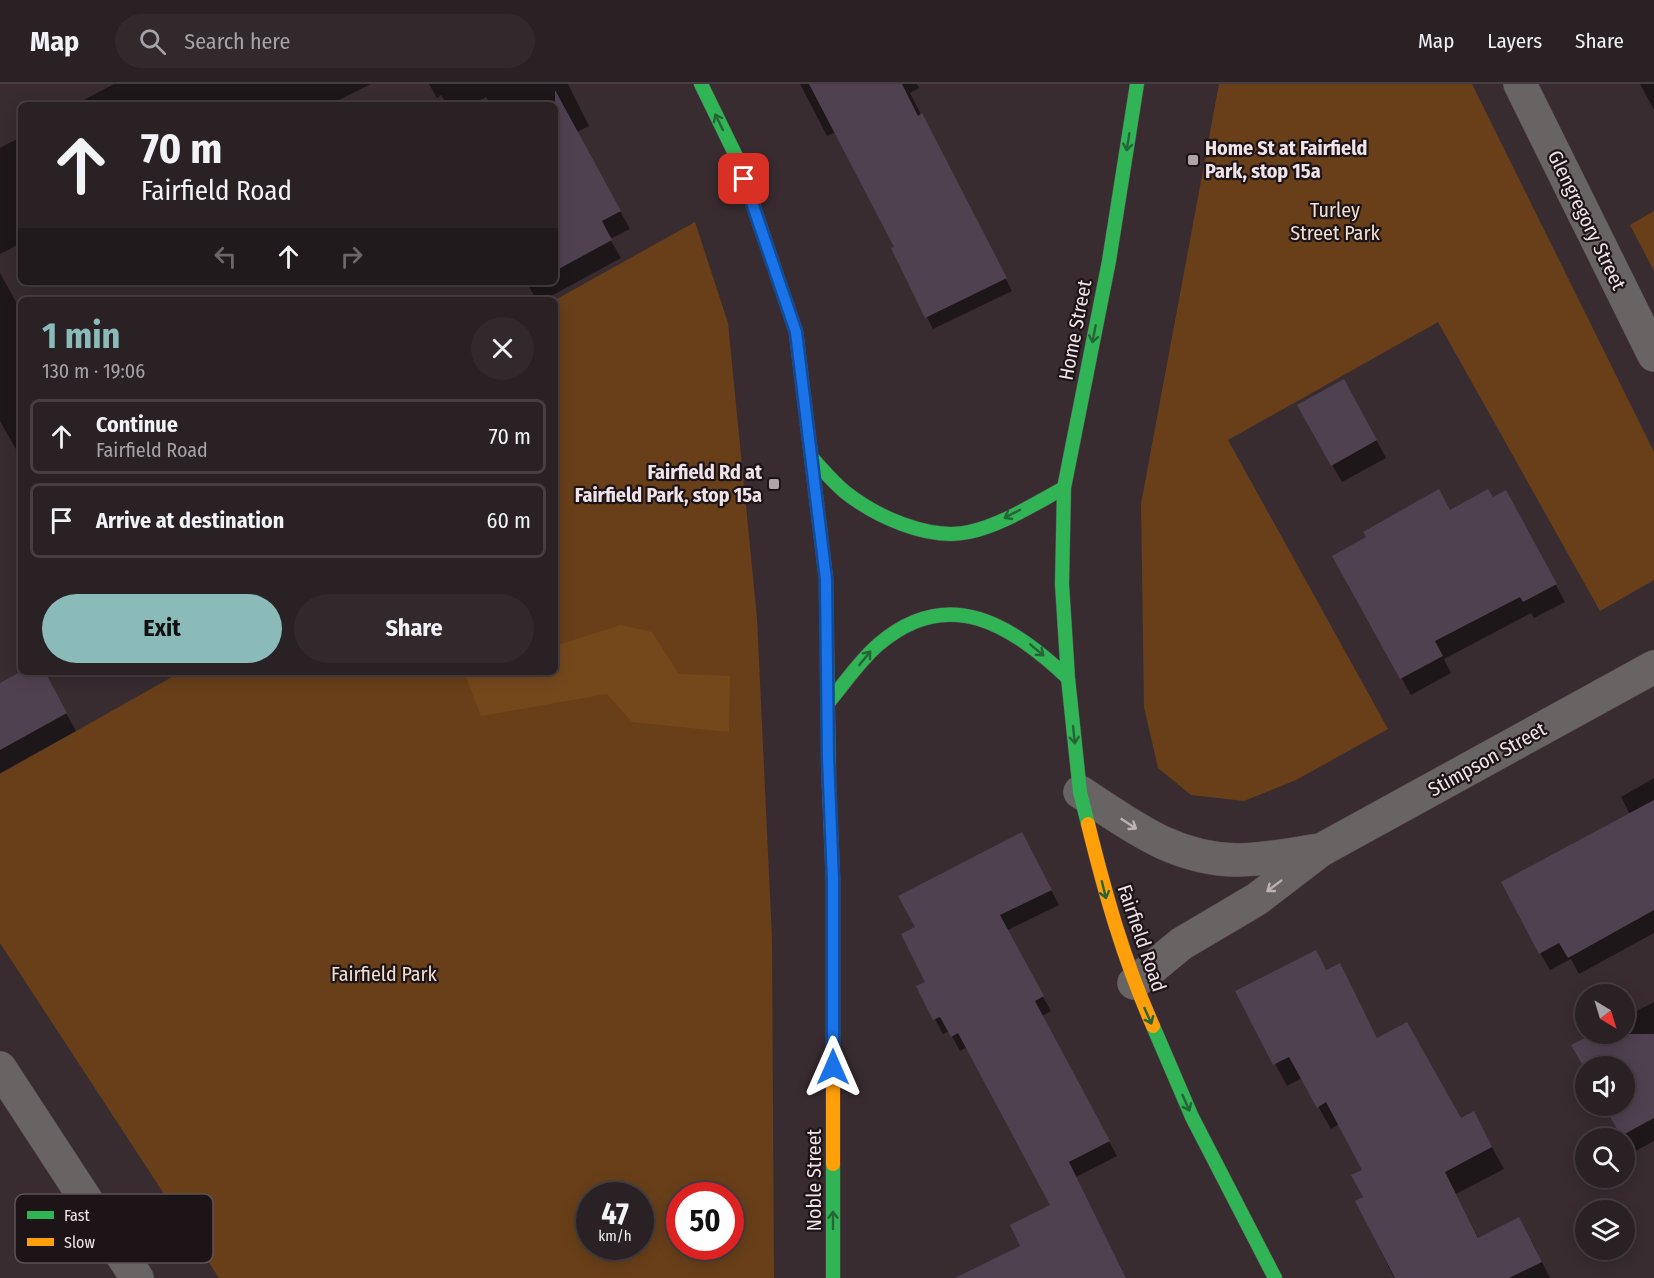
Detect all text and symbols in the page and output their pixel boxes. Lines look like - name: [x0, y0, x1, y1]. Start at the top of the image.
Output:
- search box: [115, 14, 535, 68]
- text: Map: [30, 25, 79, 58]
- icon: search: [136, 25, 169, 58]
- text: Search here: [184, 28, 290, 55]
- text: Map: [1418, 28, 1454, 54]
- text: Layers: [1487, 28, 1542, 54]
- text: Share: [1575, 28, 1624, 54]
- one-way arrow: [713, 113, 725, 131]
- text: 70 m: [141, 124, 222, 174]
- icon: ahead: [42, 126, 120, 204]
- one-way arrow: [1122, 131, 1133, 151]
- place label: Home St at Fairfield Park, stop 15a: [1205, 136, 1367, 183]
- street label: Glengregory Street: [1543, 146, 1631, 294]
- pin: [718, 153, 769, 204]
- marker: Home St at Fairfield Park, stop 15a: [1186, 153, 1200, 167]
- icon: arrive: [727, 162, 760, 195]
- text: Fairfield Road: [141, 175, 292, 207]
- park label: Turley Street Park: [1290, 198, 1380, 245]
- icon: left: [209, 240, 242, 273]
- icon: ahead: [272, 240, 305, 273]
- icon: right: [335, 240, 368, 273]
- street label: Home Street: [1054, 277, 1097, 382]
- text: 1 min: [42, 314, 120, 358]
- button: close: [471, 317, 534, 380]
- one-way arrow: [1088, 324, 1099, 343]
- text: 130 m · 19:06: [42, 359, 145, 383]
- text: Continue: [96, 411, 178, 438]
- icon: ahead: [45, 420, 78, 453]
- text: 70 m: [489, 423, 531, 450]
- text: Fairfield Road: [96, 438, 208, 462]
- place label: Fairfield Rd at Fairfield Park, stop 15a: [575, 460, 763, 507]
- marker: Fairfield Rd at Fairfield Park, stop 15a: [767, 477, 781, 491]
- icon: arrive: [45, 504, 78, 537]
- text: Arrive at destination: [96, 507, 284, 534]
- text: 60 m: [487, 507, 531, 534]
- one-way arrow: [1003, 509, 1021, 520]
- button: Exit: [42, 594, 282, 663]
- button: Share: [294, 594, 534, 663]
- one-way arrow: [1029, 643, 1045, 656]
- one-way arrow: [859, 650, 872, 666]
- street label: Stimpson Street: [1424, 717, 1551, 801]
- one-way arrow: [1069, 725, 1080, 744]
- one-way arrow: [1120, 818, 1137, 830]
- one-way arrow: [1267, 879, 1283, 892]
- one-way arrow: [1099, 880, 1110, 899]
- street label: Fairfield Road: [1112, 881, 1172, 995]
- park label: Fairfield Park: [331, 962, 438, 986]
- north arrow: [1575, 984, 1635, 1044]
- map controls: [1575, 984, 1635, 1260]
- one-way arrow: [1143, 1007, 1154, 1025]
- position arrow: [801, 1035, 865, 1099]
- button: sound: [1575, 1056, 1635, 1116]
- one-way arrow: [1181, 1093, 1192, 1111]
- street label: Noble Street: [802, 1128, 826, 1231]
- button: search: [1575, 1128, 1635, 1188]
- speed limit sign: 50: [666, 1182, 744, 1260]
- legend: [15, 1194, 213, 1263]
- text: 47: [601, 1196, 629, 1232]
- button: layers: [1575, 1200, 1635, 1260]
- text: Fast: [64, 1206, 91, 1225]
- one-way arrow: [827, 1210, 839, 1230]
- text: km/h: [598, 1227, 632, 1245]
- text: Slow: [64, 1233, 95, 1252]

